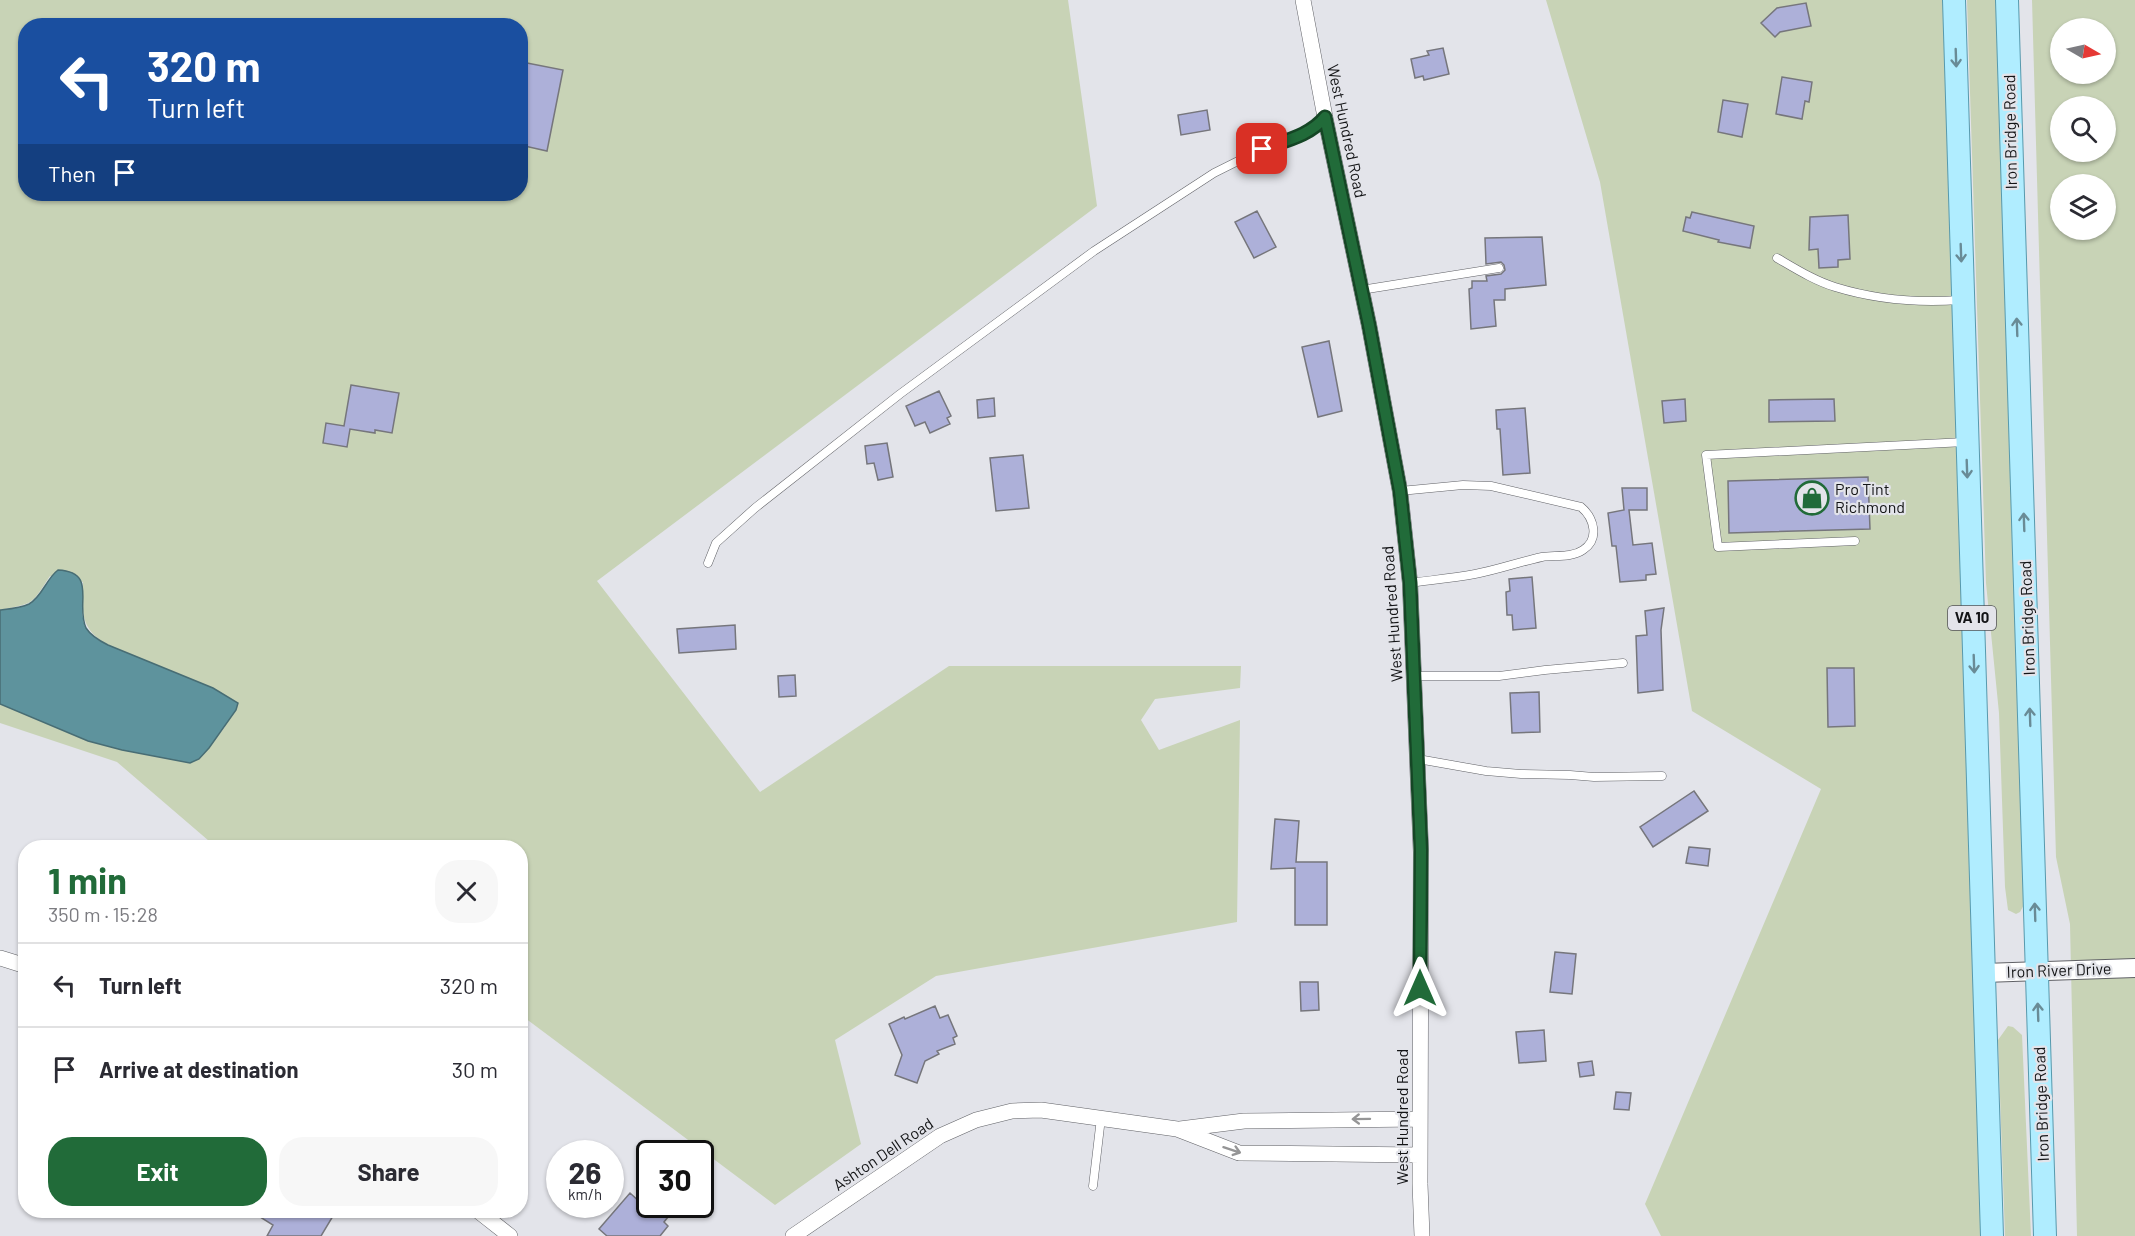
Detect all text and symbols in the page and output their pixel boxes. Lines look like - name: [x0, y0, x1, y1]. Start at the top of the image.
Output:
- north arrow: [2050, 18, 2116, 84]
- map controls: [2050, 18, 2116, 240]
- text: 320 m: [147, 40, 261, 90]
- icon: left: [48, 42, 126, 120]
- one-way arrow: [1950, 48, 1961, 68]
- street label: West Hundred Road: [1324, 62, 1371, 199]
- street label: Iron Bridge Road: [1999, 74, 2020, 190]
- text: Turn left: [147, 91, 245, 123]
- button: search: [2050, 96, 2116, 162]
- pin: [1236, 123, 1287, 174]
- icon: arrive: [1245, 132, 1278, 165]
- icon: arrive: [108, 156, 141, 189]
- text: Then: [48, 160, 96, 186]
- button: layers: [2050, 174, 2116, 240]
- one-way arrow: [1955, 243, 1966, 263]
- one-way arrow: [2012, 318, 2023, 338]
- one-way arrow: [1962, 459, 1973, 479]
- place label: Pro Tint Richmond: [1835, 479, 1905, 516]
- shop icon: Pro Tint Richmond: [1794, 480, 1830, 516]
- one-way arrow: [2018, 513, 2029, 533]
- street label: West Hundred Road: [1377, 545, 1406, 683]
- street label: Iron Bridge Road: [2015, 560, 2038, 676]
- road number: VA 10: [1948, 606, 1996, 630]
- one-way arrow: [1968, 654, 1979, 674]
- one-way arrow: [2024, 707, 2035, 727]
- text: 1 min: [48, 858, 127, 901]
- button: close: [435, 860, 498, 923]
- text: 350 m · 15:28: [48, 902, 158, 926]
- one-way arrow: [2029, 902, 2041, 922]
- position arrow: [1388, 956, 1452, 1020]
- street label: Iron River Drive: [2006, 958, 2112, 981]
- icon: left: [48, 969, 81, 1002]
- text: Turn left: [99, 972, 182, 998]
- text: 320 m: [440, 972, 498, 998]
- one-way arrow: [2032, 1002, 2043, 1022]
- street label: Iron Bridge Road: [2029, 1046, 2052, 1162]
- street label: West Hundred Road: [1392, 1049, 1411, 1185]
- icon: arrive: [48, 1053, 81, 1086]
- text: Arrive at destination: [99, 1056, 298, 1082]
- text: 30 m: [452, 1056, 498, 1082]
- street label: Ashton Dell Road: [829, 1113, 936, 1194]
- one-way arrow: [1352, 1114, 1372, 1125]
- button: Exit: [48, 1137, 267, 1206]
- button: Share: [279, 1137, 498, 1206]
- speed limit sign: 30: [636, 1140, 714, 1218]
- one-way arrow: [1222, 1145, 1241, 1156]
- text: 26: [569, 1154, 601, 1190]
- text: km/h: [568, 1185, 602, 1203]

